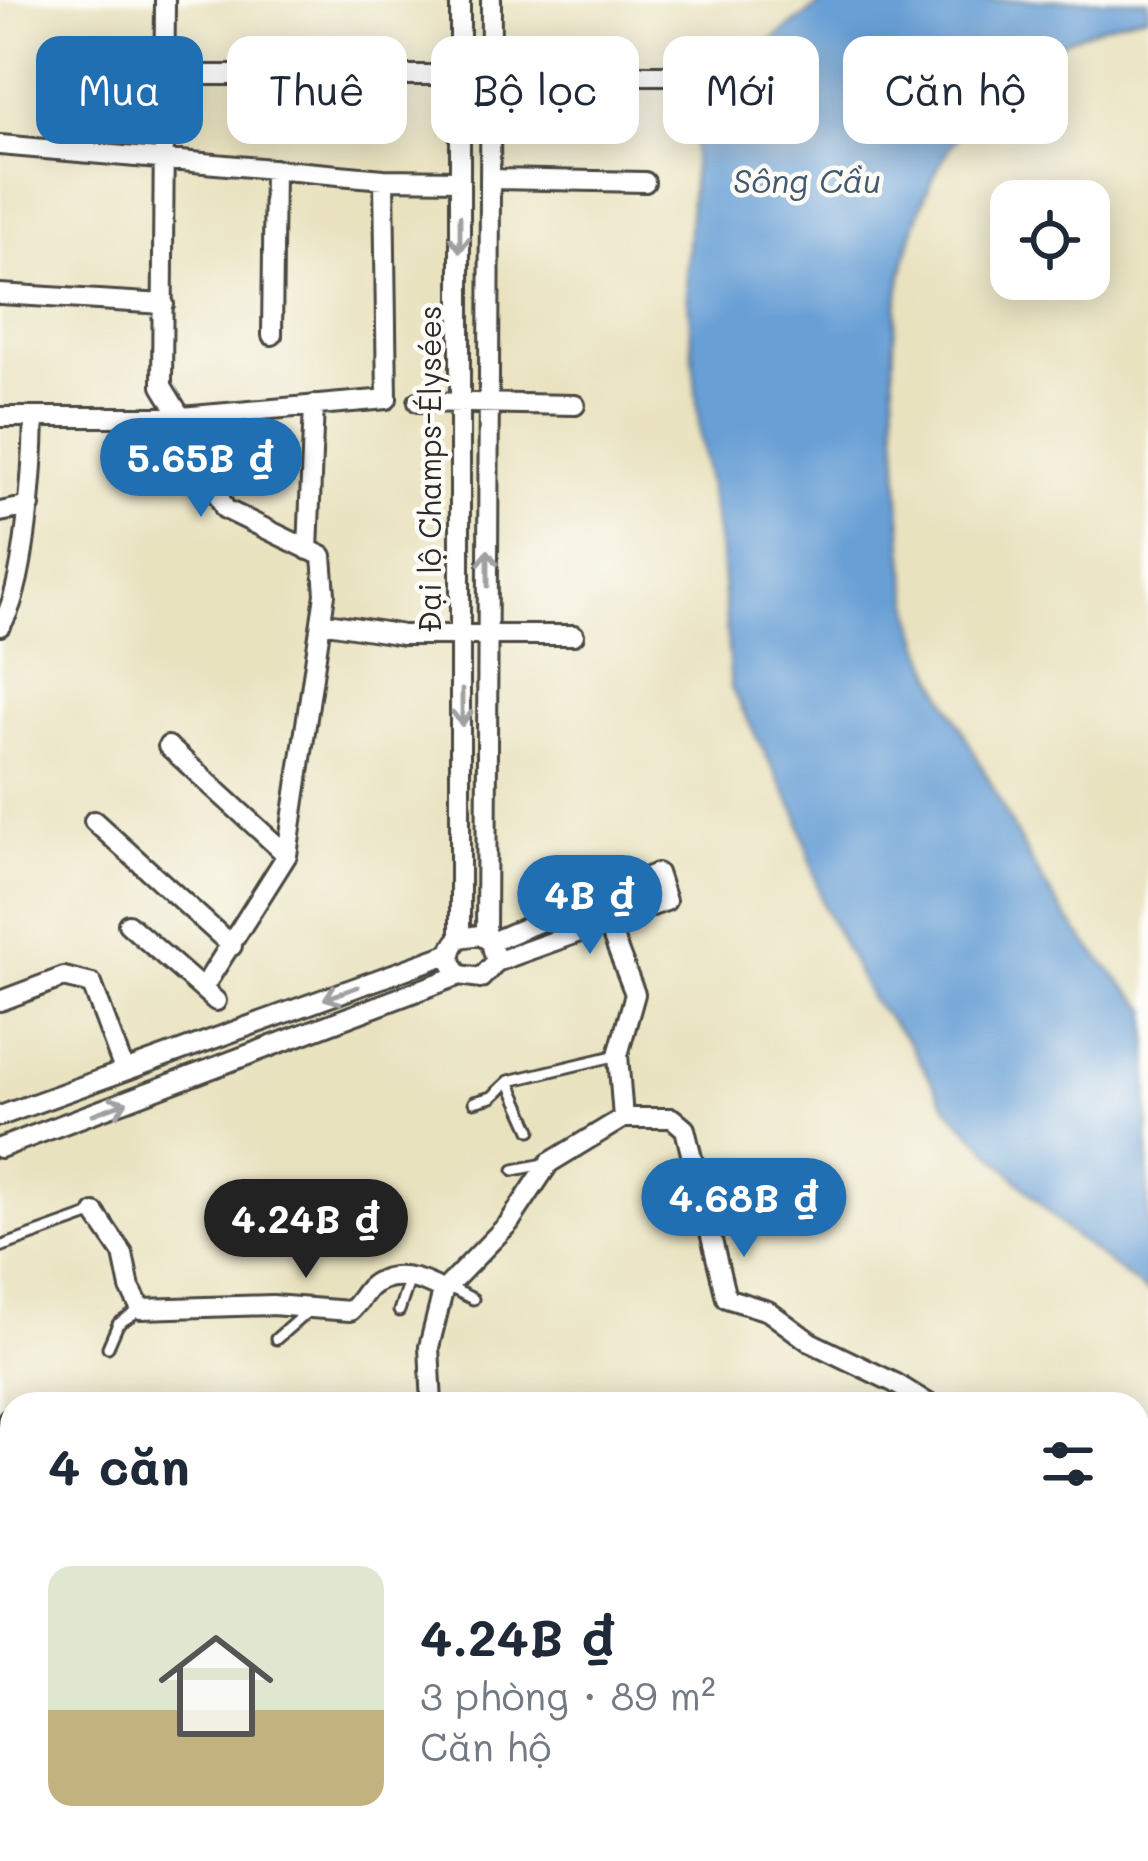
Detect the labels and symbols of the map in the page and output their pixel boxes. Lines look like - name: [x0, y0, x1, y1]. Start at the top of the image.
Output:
- water label: Sông Cầu: [733, 158, 881, 201]
- one-way arrow: [449, 214, 471, 253]
- street label: Đại lộ Champs-Élysées: [409, 305, 449, 633]
- pin: 5.65B ₫: [90, 418, 312, 520]
- one-way arrow: [477, 549, 499, 588]
- one-way arrow: [450, 688, 473, 727]
- pin: 4B ₫: [519, 855, 661, 957]
- one-way arrow: [323, 984, 360, 1005]
- one-way arrow: [91, 1096, 128, 1117]
- pin: 4.68B ₫: [633, 1158, 855, 1260]
- pin: 4.24B ₫: [195, 1179, 417, 1281]

